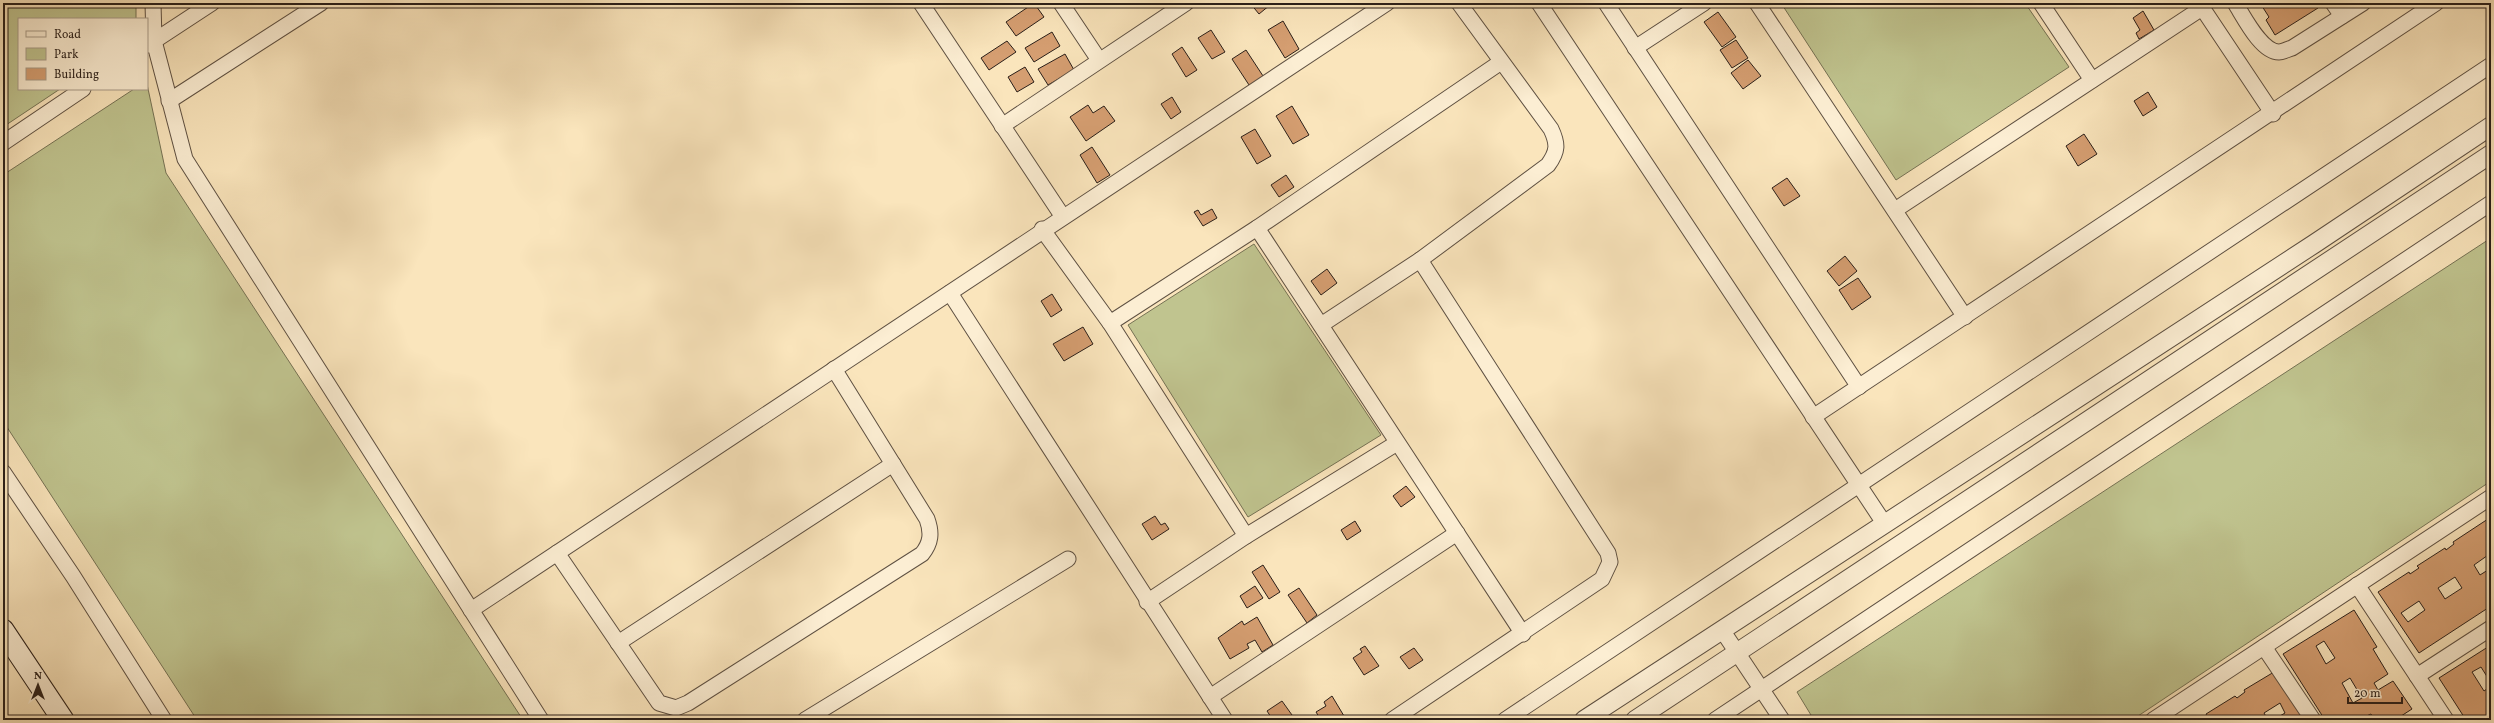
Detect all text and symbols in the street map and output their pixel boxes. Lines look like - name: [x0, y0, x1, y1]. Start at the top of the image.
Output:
- legend: [18, 18, 148, 90]
- text: Road: [54, 27, 81, 43]
- text: Park: [54, 47, 79, 63]
- text: Building: [54, 67, 99, 83]
- north arrow: [18, 665, 58, 705]
- text: N: [34, 669, 42, 684]
- scale bar: [2348, 679, 2402, 705]
- text: 20 m: [2354, 686, 2381, 702]

